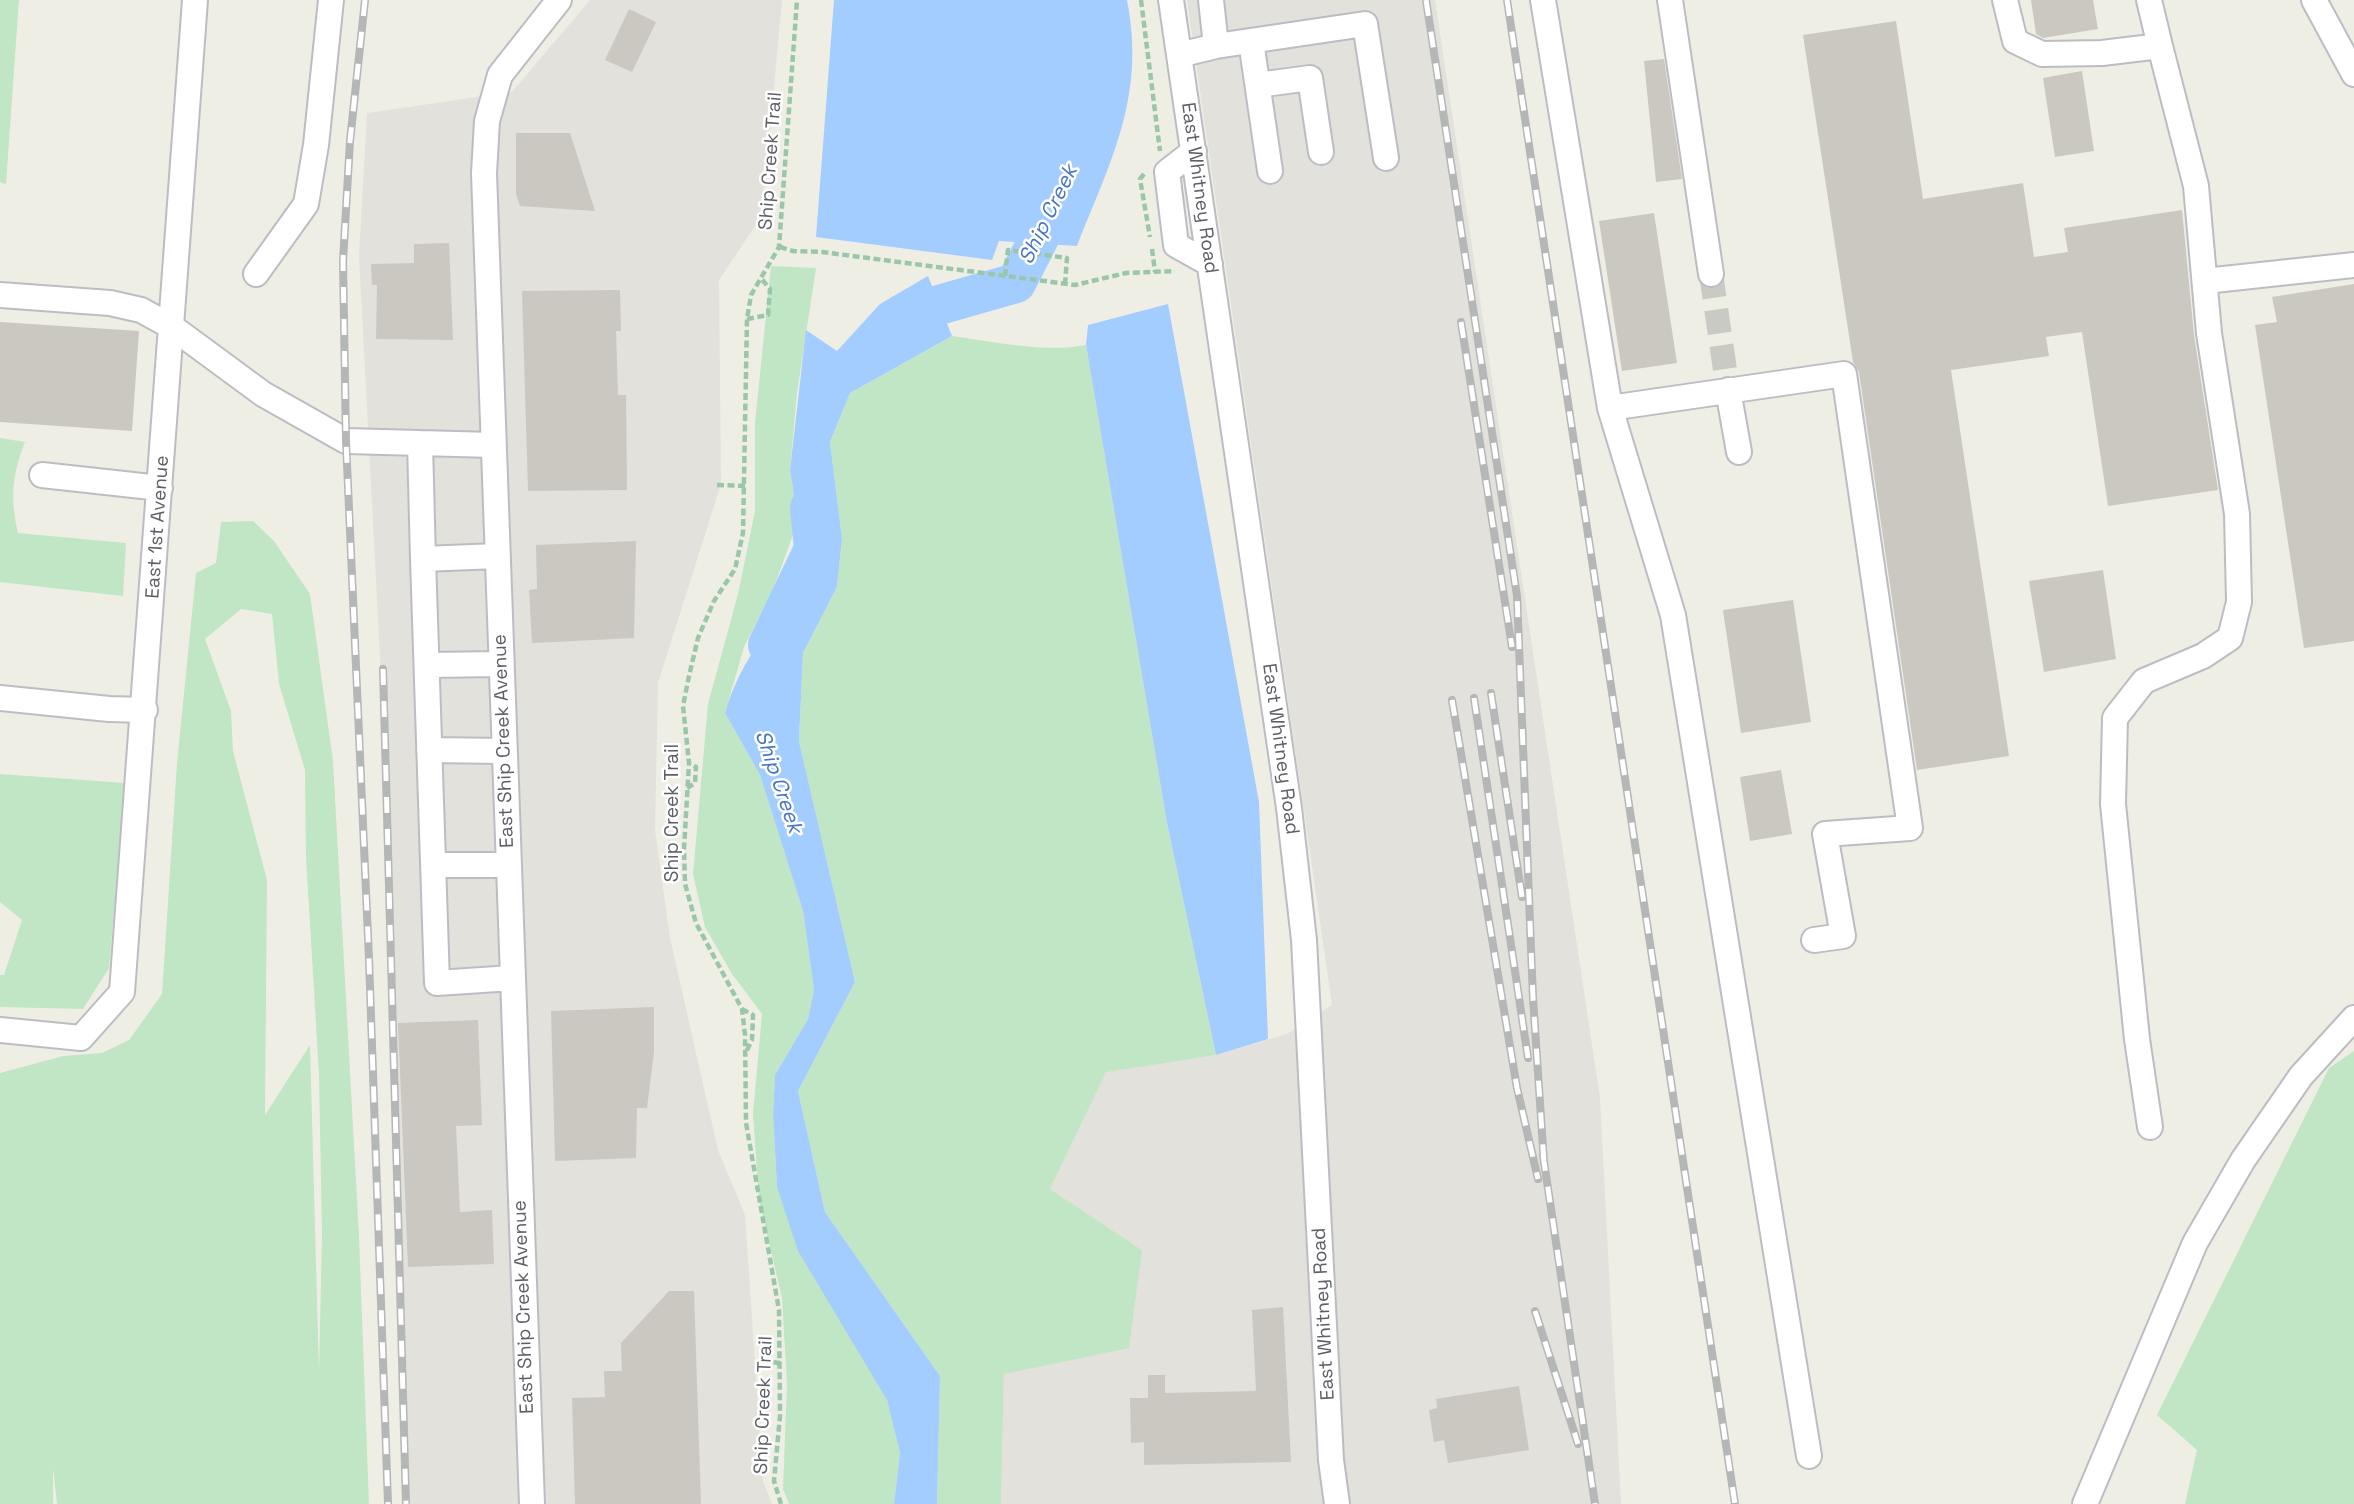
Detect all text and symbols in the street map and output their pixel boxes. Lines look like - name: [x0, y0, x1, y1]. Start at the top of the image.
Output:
- street label: Ship Creek Trail: [755, 91, 787, 231]
- street label: East Whitney Road: [1176, 101, 1222, 275]
- water label: Ship Creek: [1014, 161, 1084, 269]
- street label: East 1st Avenue: [142, 455, 174, 599]
- street label: East Ship Creek Avenue: [489, 634, 519, 848]
- street label: East Whitney Road: [1257, 662, 1303, 836]
- water label: Ship Creek: [749, 727, 807, 837]
- street label: Ship Creek Trail: [662, 744, 684, 882]
- street label: East Ship Creek Avenue: [509, 1200, 539, 1414]
- street label: East Whitney Road: [1308, 1227, 1340, 1401]
- street label: Ship Creek Trail: [750, 1335, 778, 1475]

